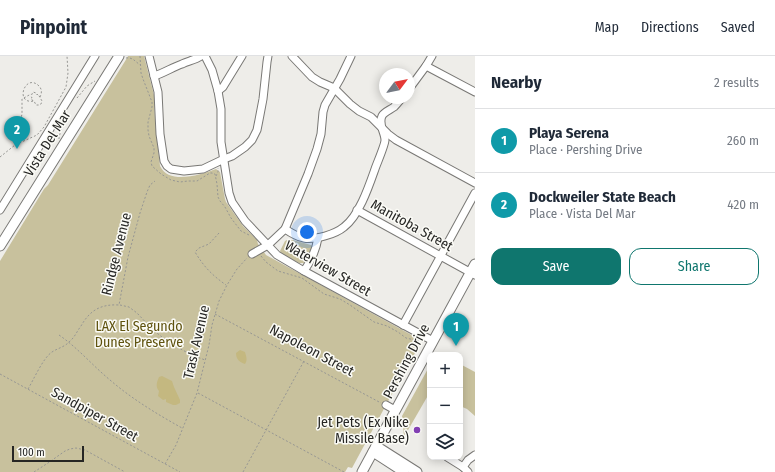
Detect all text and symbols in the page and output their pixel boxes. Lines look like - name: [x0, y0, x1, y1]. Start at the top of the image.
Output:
- text: Pinpoint: [20, 16, 87, 39]
- text: Map: [595, 19, 619, 36]
- text: Directions: [641, 19, 699, 36]
- text: Saved: [721, 19, 755, 36]
- north arrow: [379, 68, 415, 104]
- text: Nearby: [491, 72, 542, 93]
- text: 2 results: [714, 75, 759, 90]
- street label: Vista Del Mar: [20, 107, 75, 180]
- pin: 2: [4, 116, 30, 149]
- text: Playa Serena: [529, 124, 609, 142]
- text: 1: [501, 133, 507, 148]
- text: 260 m: [727, 133, 759, 148]
- text: Place · Pershing Drive: [529, 142, 642, 157]
- text: Dockweiler State Beach: [529, 188, 676, 206]
- street label: Manitoba Street: [368, 196, 456, 255]
- text: 2: [501, 197, 507, 212]
- text: 420 m: [727, 197, 759, 212]
- text: Place · Vista Del Mar: [529, 206, 636, 221]
- street label: Rindge Avenue: [98, 211, 135, 297]
- your location: [297, 222, 317, 242]
- street label: Waterview Street: [282, 237, 374, 300]
- button: Save: [491, 248, 621, 285]
- button: Share: [629, 248, 759, 285]
- street label: Trask Avenue: [180, 304, 213, 381]
- pin: 1: [443, 313, 469, 346]
- park label: LAX El Segundo Dunes Preserve: [95, 318, 183, 351]
- street label: Napoleon Street: [267, 321, 357, 380]
- street label: Pershing Drive: [380, 321, 433, 402]
- map controls: [427, 352, 463, 460]
- button: +: [427, 352, 463, 388]
- street label: Sandpiper Street: [48, 384, 141, 445]
- button: −: [427, 388, 463, 424]
- place label: Jet Pets (Ex Nike Missile Base): [317, 414, 409, 447]
- button: layers: [427, 424, 463, 460]
- marker: Jet Pets (Ex Nike Missile Base): [412, 425, 422, 435]
- scale bar: [12, 444, 84, 463]
- text: 100 m: [18, 446, 45, 459]

